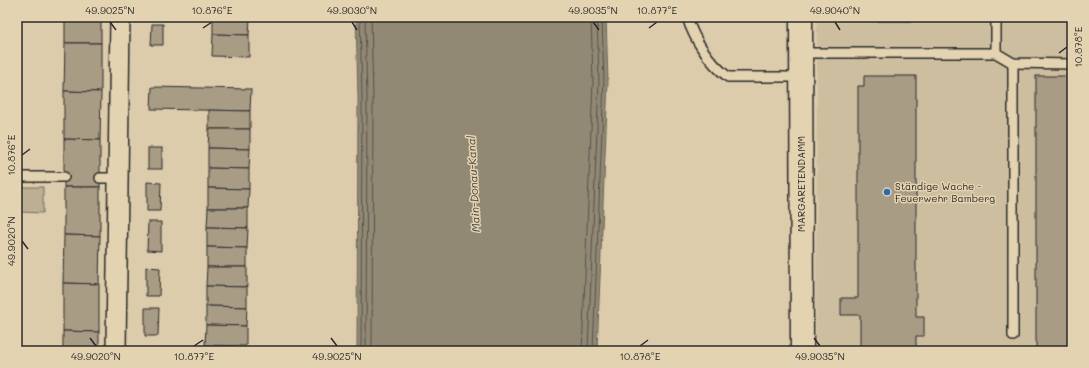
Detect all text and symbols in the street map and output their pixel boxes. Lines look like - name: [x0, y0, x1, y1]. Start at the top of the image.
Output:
- text: 49.9025°N: [85, 3, 135, 17]
- text: 10.876°E: [192, 3, 233, 17]
- text: 49.9030°N: [327, 3, 377, 17]
- text: 49.9035°N: [568, 3, 618, 17]
- text: 10.877°E: [637, 3, 677, 17]
- text: 49.9040°N: [810, 3, 860, 17]
- text: 10.878°E: [1071, 26, 1085, 67]
- text: 10.876°E: [4, 134, 18, 175]
- water label: Main-Donau-Kanal: [463, 135, 483, 233]
- street label: MARGARETENDAMM: [794, 136, 808, 232]
- place label: Ständige Wache - Feuerwehr Bamberg: [895, 179, 995, 205]
- marker: Ständige Wache - Feuerwehr Bamberg: [882, 187, 892, 197]
- text: 49.9020°N: [4, 216, 18, 266]
- text: 49.9020°N: [71, 349, 121, 363]
- text: 10.877°E: [174, 349, 214, 363]
- text: 49.9025°N: [312, 349, 362, 363]
- text: 10.878°E: [620, 349, 661, 363]
- text: 49.9035°N: [795, 349, 845, 363]

